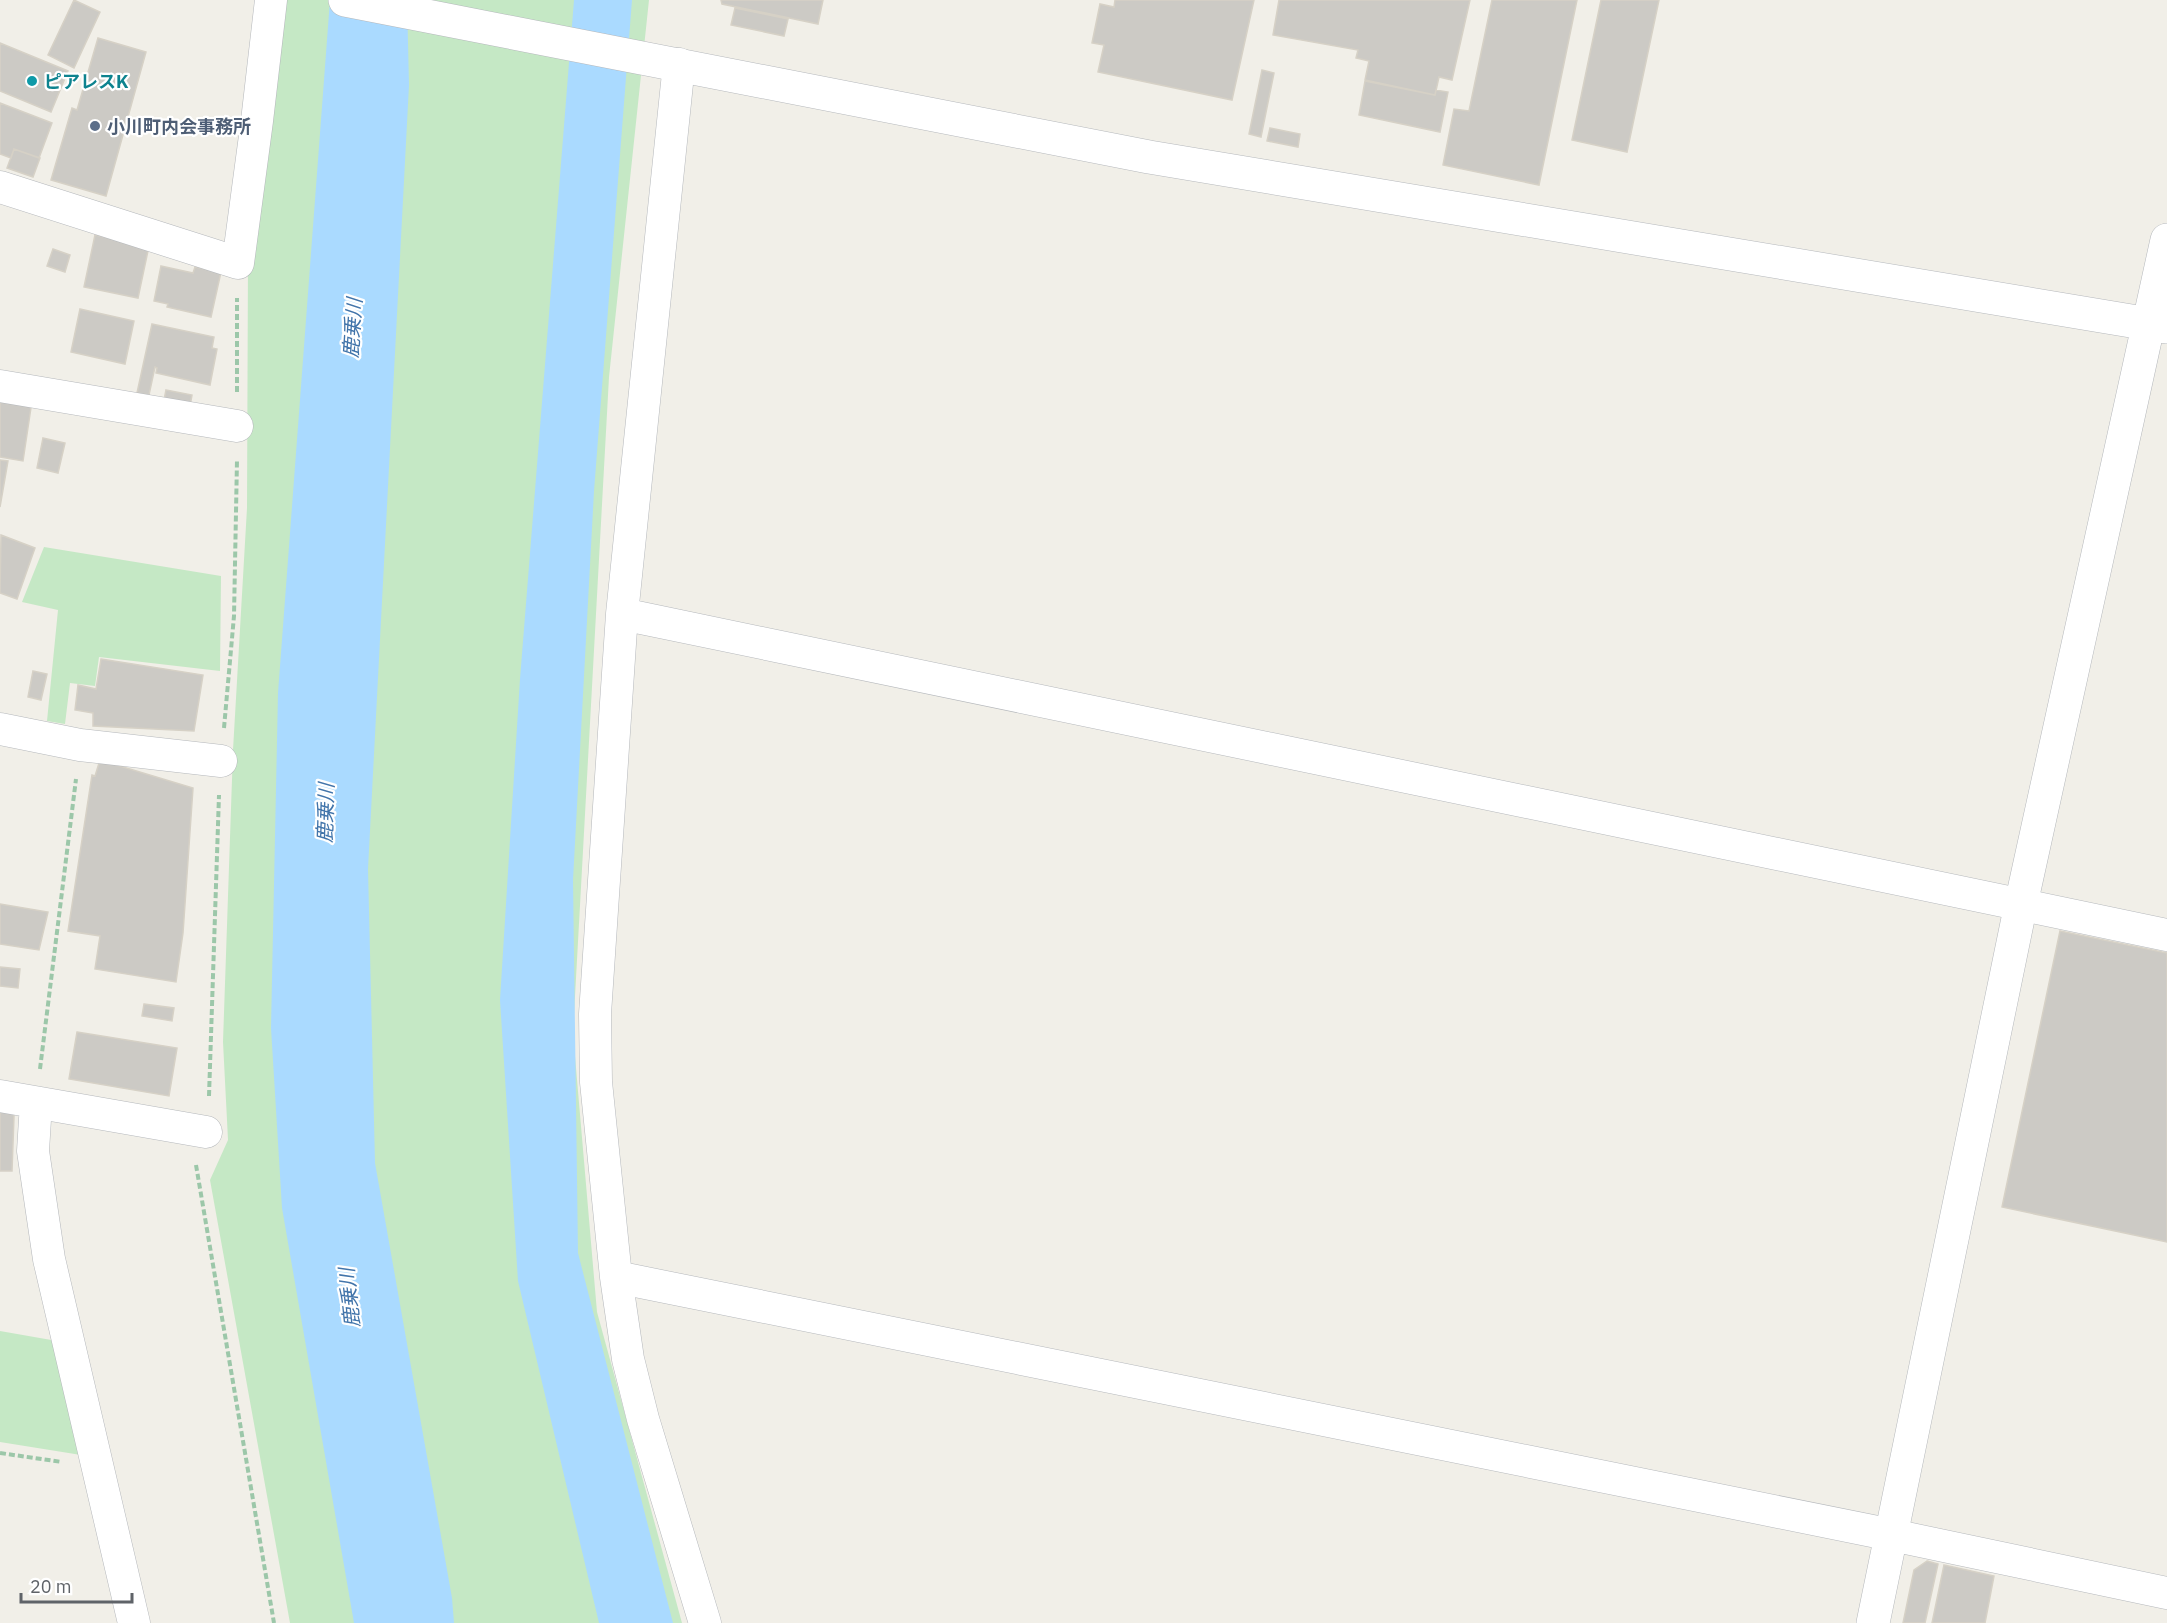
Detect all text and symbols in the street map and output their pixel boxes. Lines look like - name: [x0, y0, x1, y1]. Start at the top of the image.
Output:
- place label: ピアレスK: [44, 70, 129, 93]
- marker: ピアレスK: [25, 74, 39, 88]
- place label: 小川町内会事務所: [107, 115, 251, 138]
- marker: 小川町内会事務所: [88, 119, 102, 133]
- water label: 鹿乗川: [336, 295, 368, 359]
- water label: 鹿乗川: [310, 781, 340, 843]
- water label: 鹿乗川: [332, 1265, 366, 1329]
- scale bar: [21, 1566, 132, 1604]
- text: 20 m: [30, 1575, 72, 1598]

